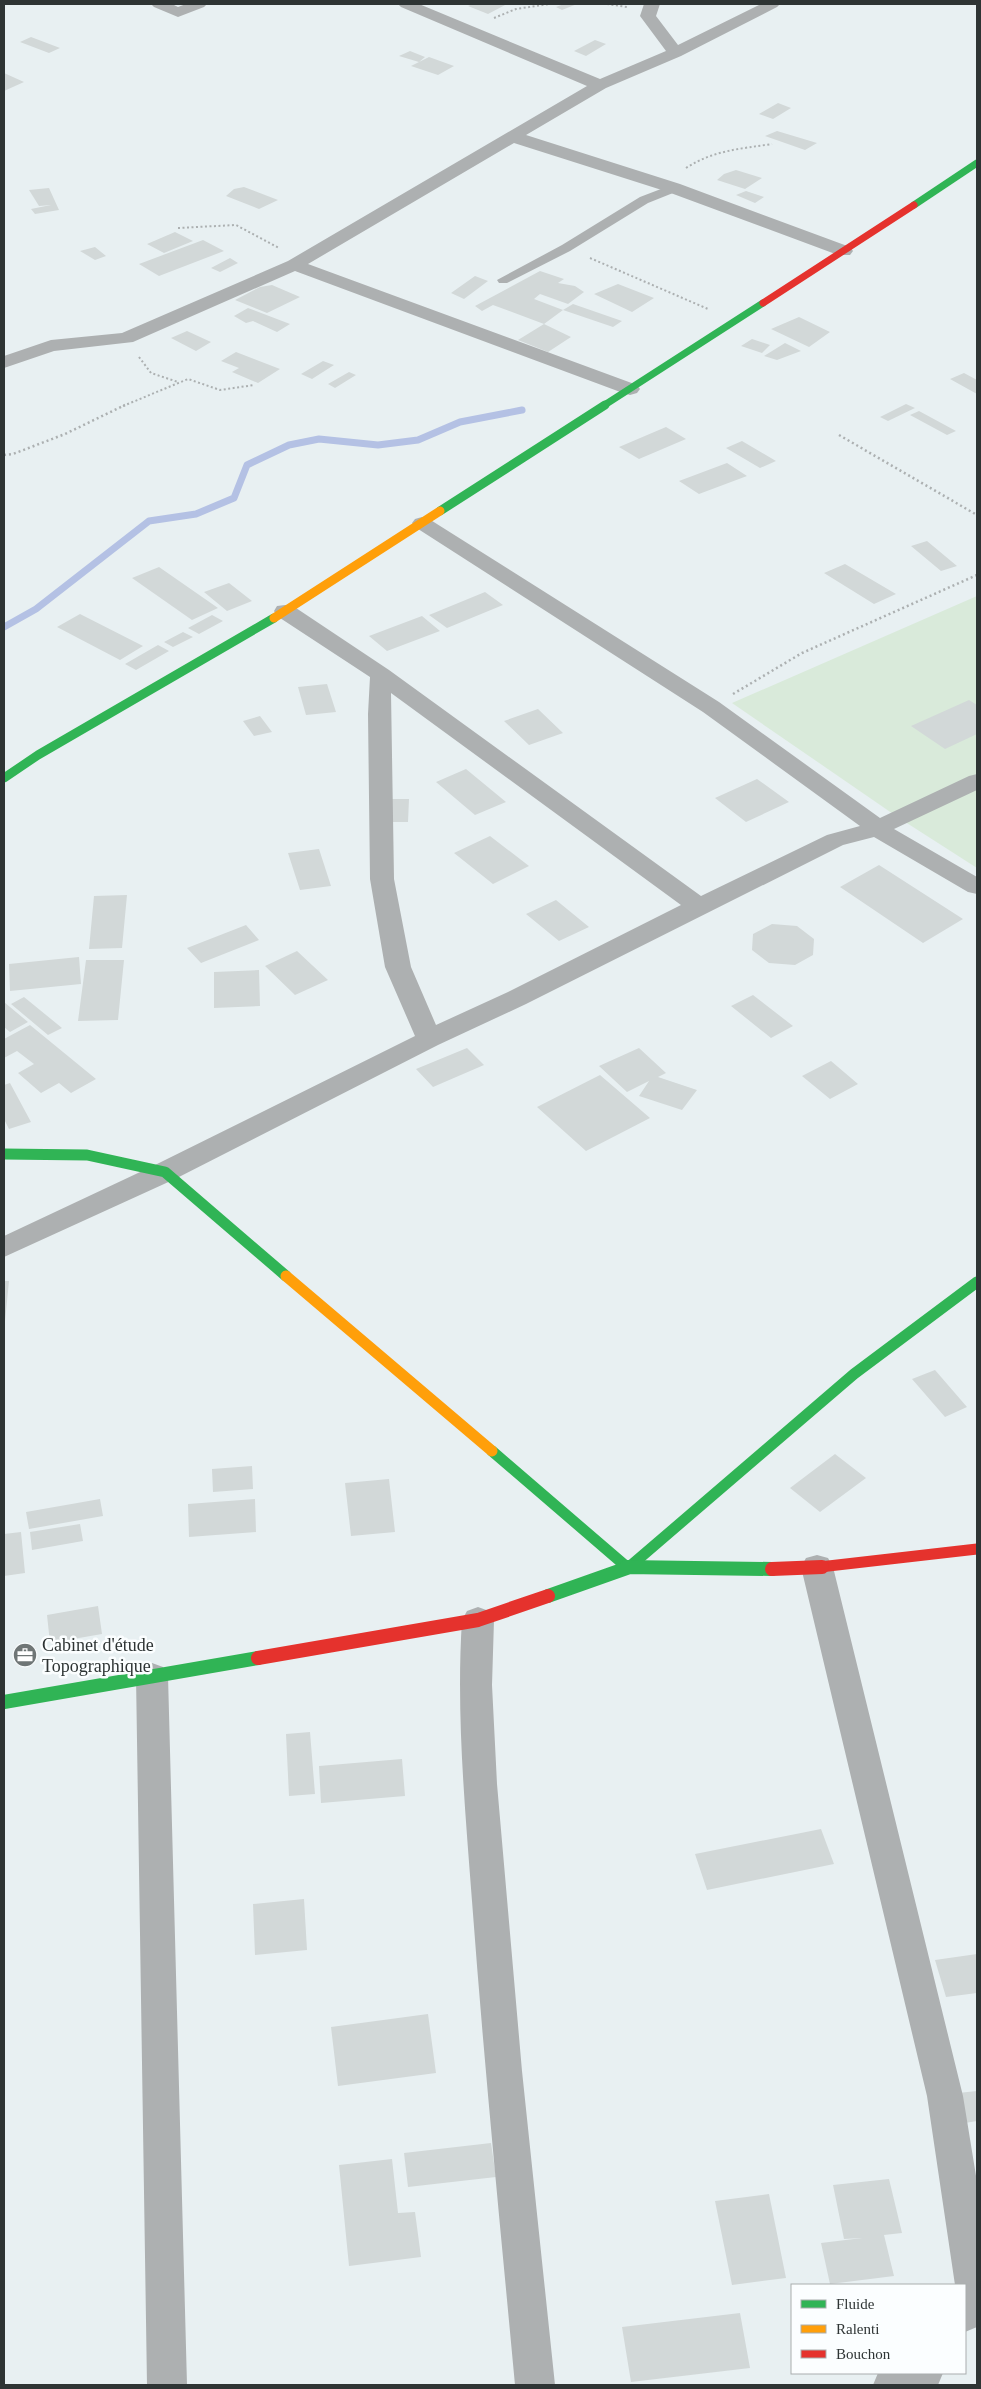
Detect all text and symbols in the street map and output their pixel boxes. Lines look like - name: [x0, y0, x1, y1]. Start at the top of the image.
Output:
- place label: Cabinet d'étude Topographique: [42, 1635, 154, 1676]
- office icon: Cabinet d'étude Topographique: [12, 1642, 38, 1668]
- legend: [791, 2284, 966, 2374]
- text: Fluide: [836, 2296, 875, 2312]
- text: Ralenti: [836, 2321, 879, 2337]
- text: Bouchon: [836, 2346, 891, 2362]

